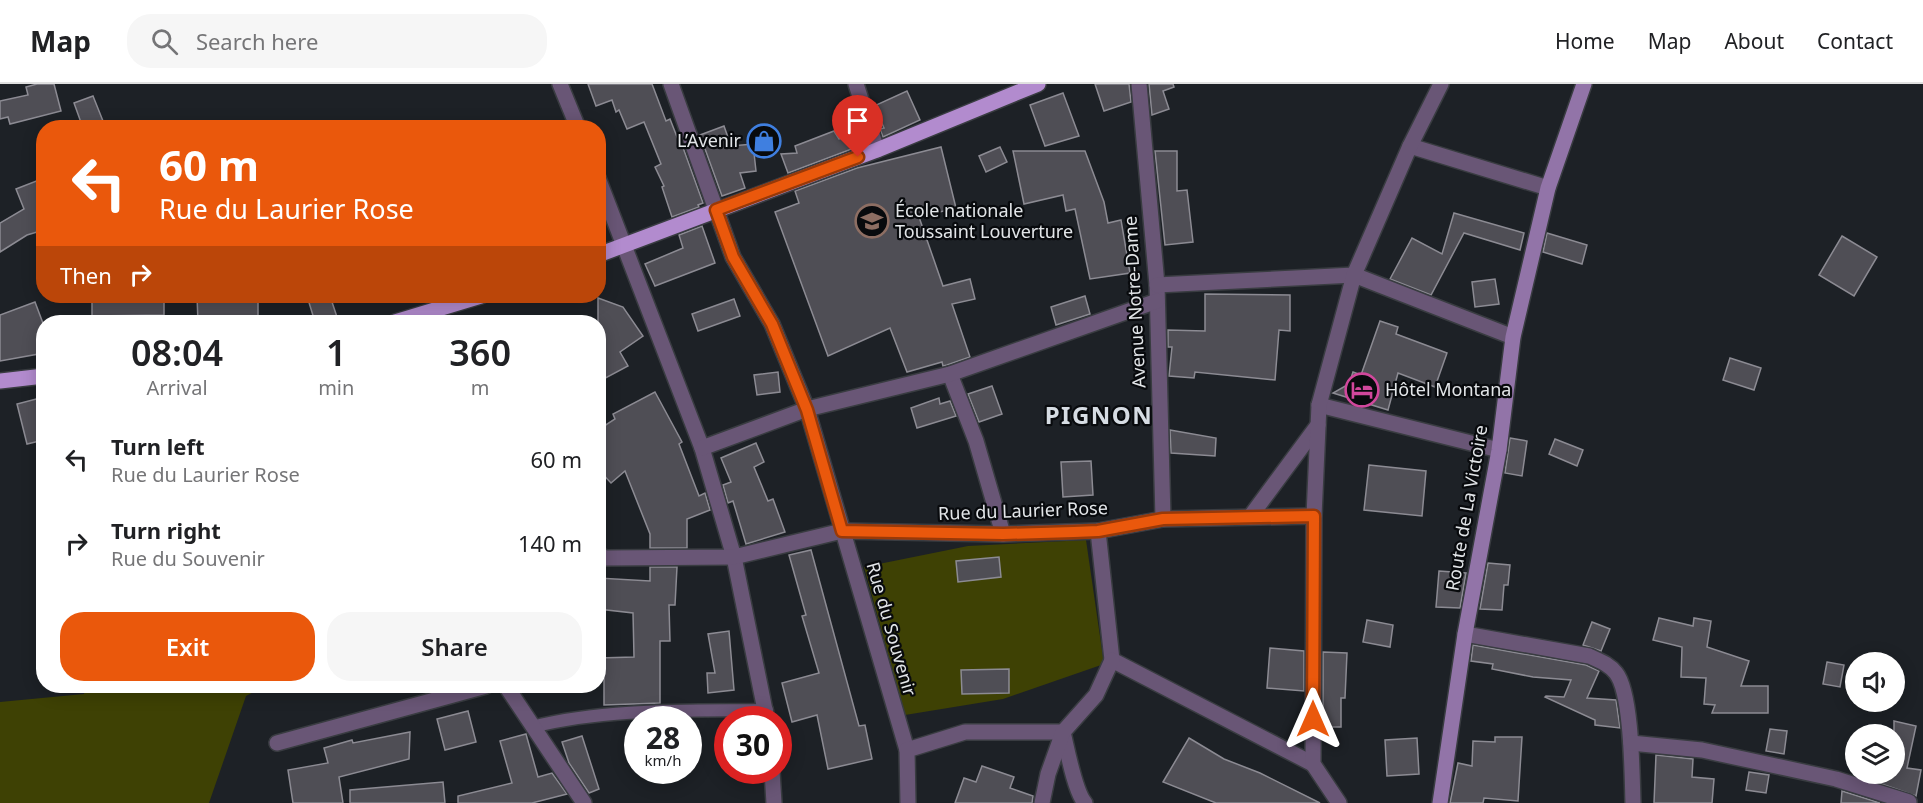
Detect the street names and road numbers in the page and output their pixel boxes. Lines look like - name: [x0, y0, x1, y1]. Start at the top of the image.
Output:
- street label: Avenue Notre-Dame: [1118, 215, 1150, 389]
- street label: Route de La Victoire: [1440, 423, 1492, 593]
- street label: Rue du Laurier Rose: [938, 495, 1108, 525]
- street label: Rue du Souvenir: [861, 559, 923, 699]

